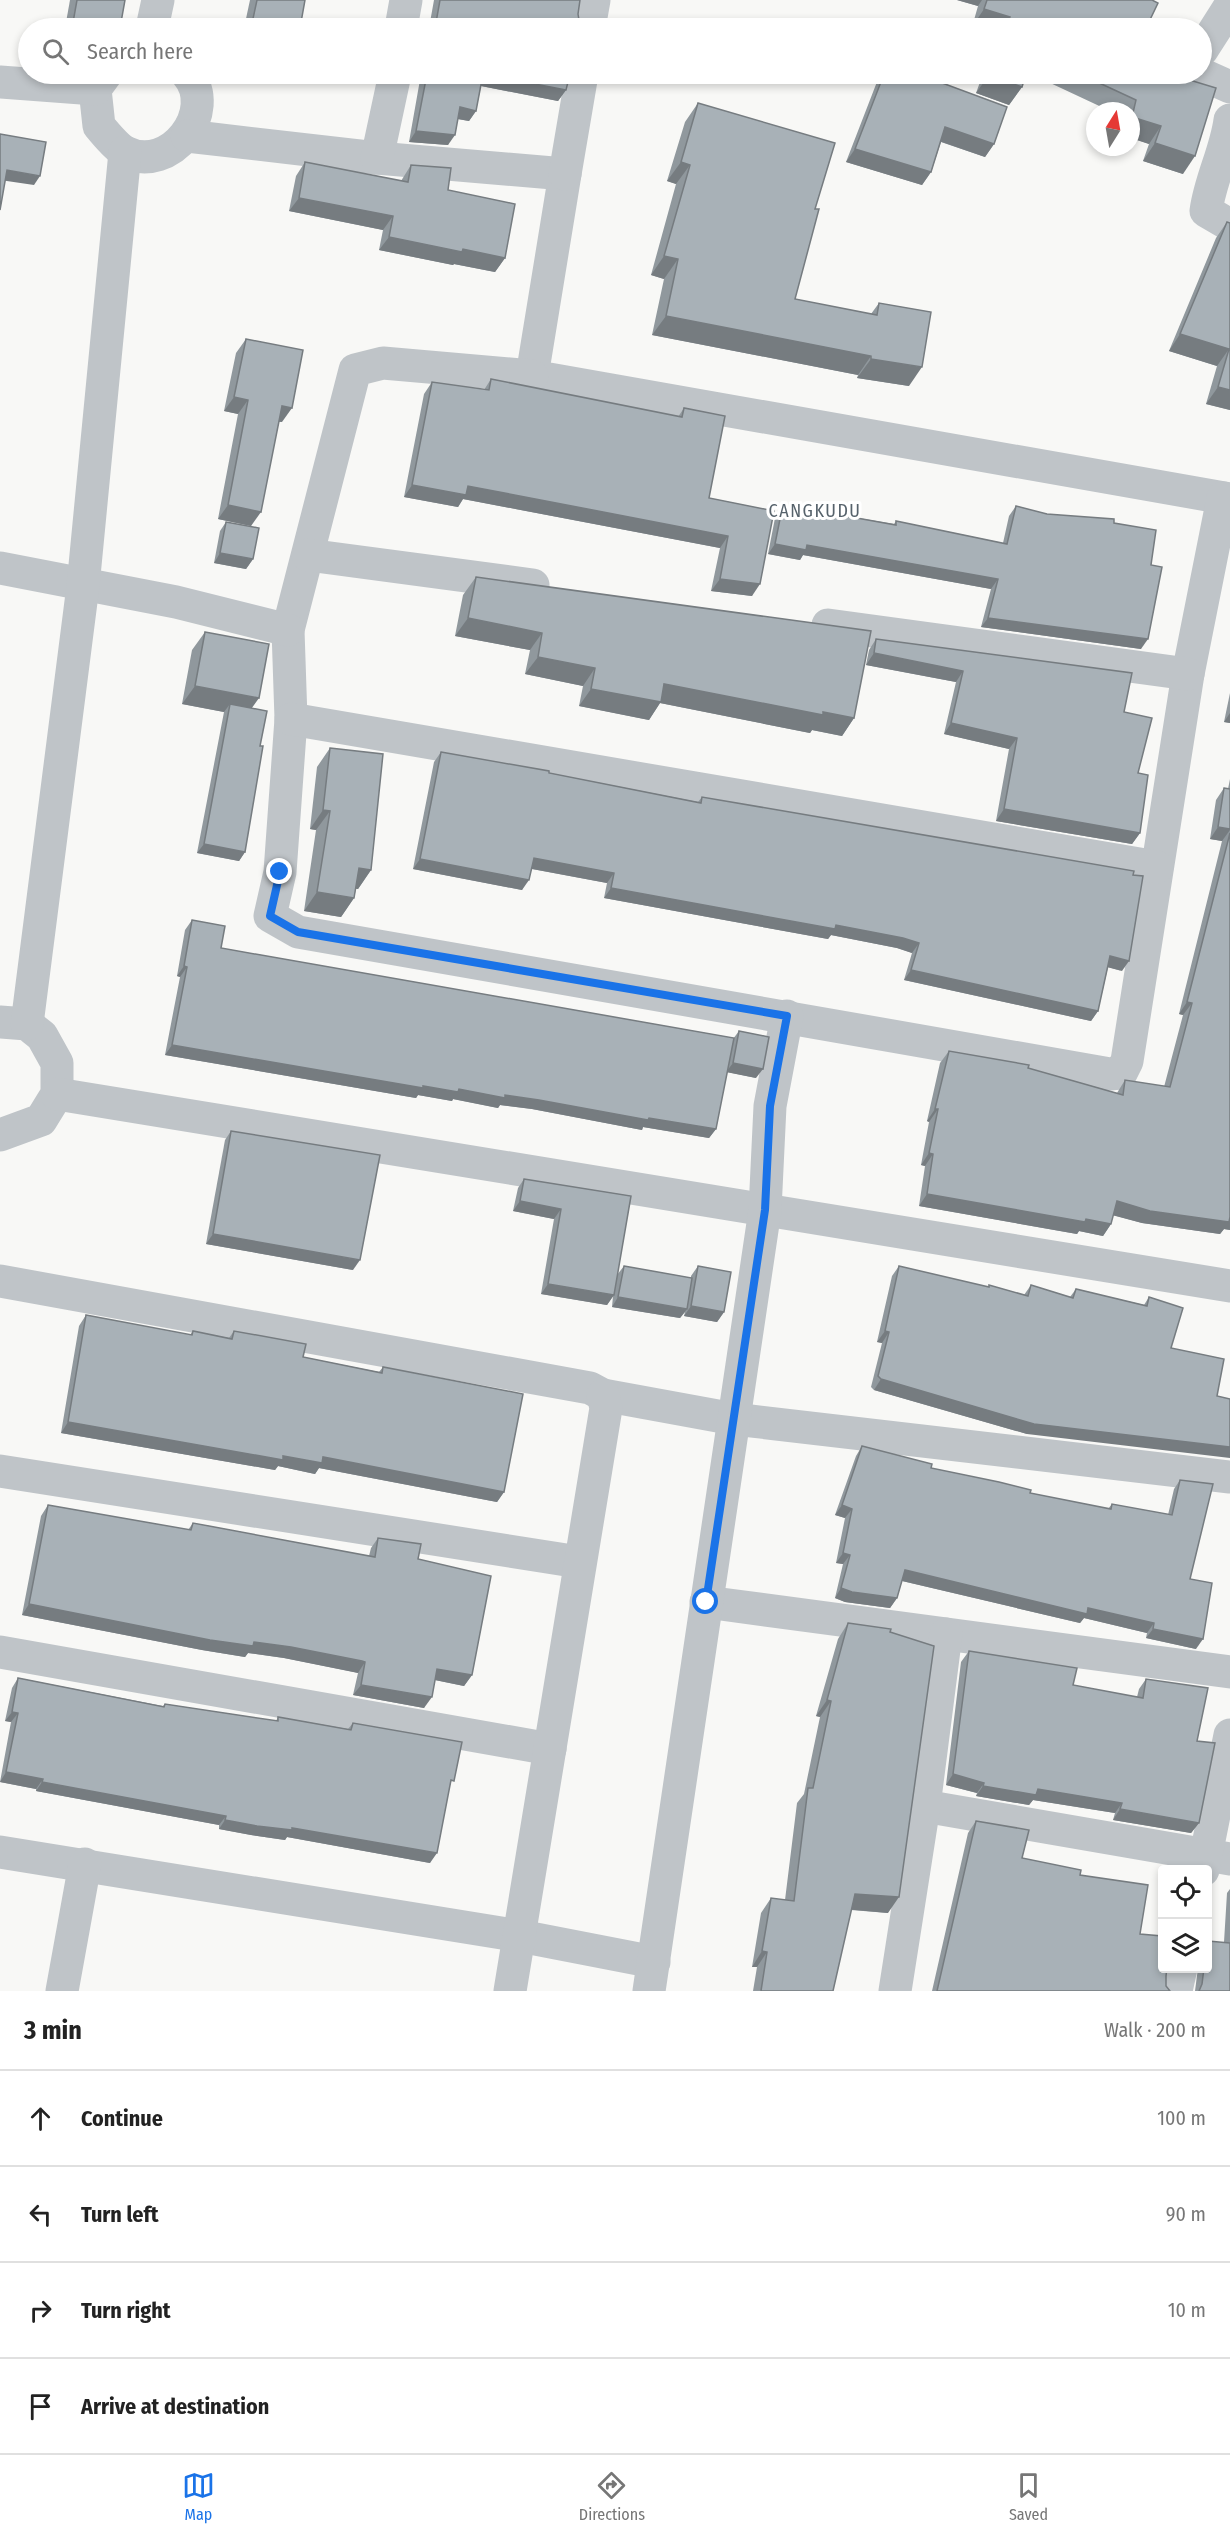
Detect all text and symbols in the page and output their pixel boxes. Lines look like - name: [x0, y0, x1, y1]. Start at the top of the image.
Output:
- search box: [18, 18, 1212, 84]
- icon: search: [39, 35, 72, 68]
- text: Search here: [87, 38, 193, 65]
- north arrow: [1086, 102, 1140, 156]
- district label: CANGKUDU: [769, 500, 861, 522]
- route end: [266, 858, 292, 884]
- route start: [692, 1588, 718, 1614]
- map controls: [1158, 1865, 1212, 1973]
- button: locate: [1158, 1865, 1212, 1919]
- button: layers: [1158, 1919, 1212, 1973]
- text: 3 min: [24, 2015, 82, 2046]
- text: Walk · 200 m: [1104, 2018, 1206, 2042]
- icon: ahead: [24, 2102, 57, 2135]
- text: Continue: [81, 2105, 163, 2132]
- text: 100 m: [1157, 2106, 1206, 2130]
- icon: left: [24, 2198, 57, 2231]
- text: Turn left: [81, 2201, 159, 2228]
- text: 90 m: [1166, 2202, 1206, 2226]
- icon: right: [24, 2294, 57, 2327]
- text: Turn right: [81, 2297, 170, 2324]
- text: 10 m: [1168, 2298, 1206, 2322]
- icon: arrive: [24, 2390, 57, 2423]
- text: Arrive at destination: [81, 2393, 269, 2420]
- tab: Map: [182, 2469, 215, 2524]
- tab: Directions: [579, 2469, 645, 2524]
- tab: Saved: [1009, 2469, 1048, 2524]

